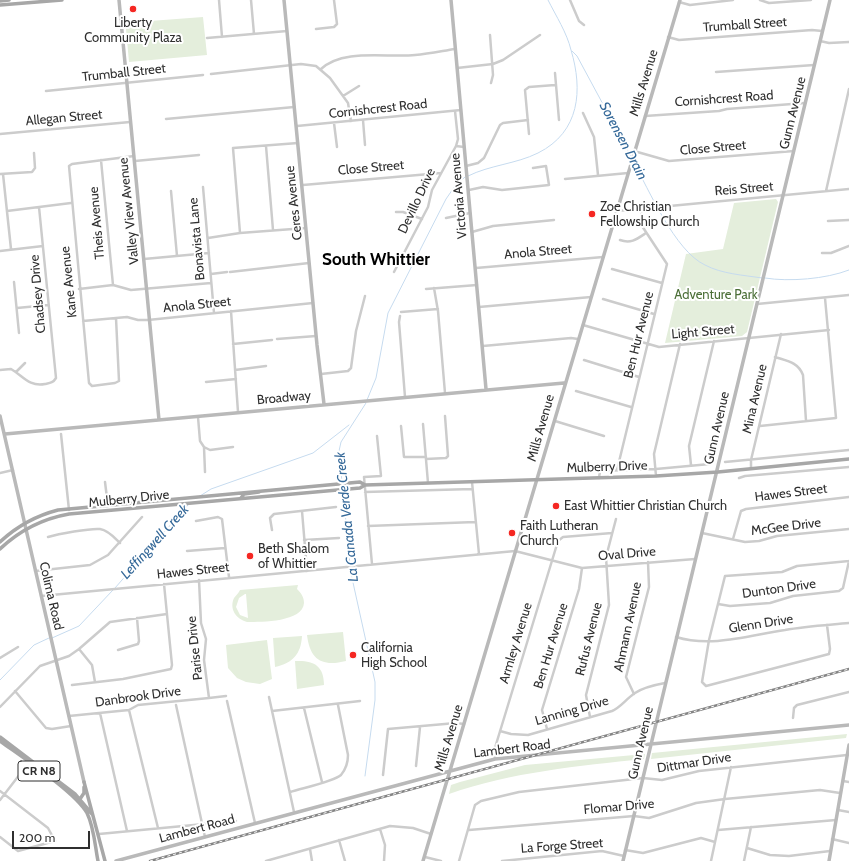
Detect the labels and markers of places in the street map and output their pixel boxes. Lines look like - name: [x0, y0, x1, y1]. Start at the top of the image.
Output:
- marker: Liberty Community Plaza: [128, 4, 138, 14]
- place label: Liberty Community Plaza: [84, 15, 182, 46]
- place label: Zoe Christian Fellowship Church: [600, 199, 700, 230]
- marker: Zoe Christian Fellowship Church: [587, 209, 597, 219]
- place label: East Whittier Christian Church: [564, 498, 727, 514]
- marker: East Whittier Christian Church: [551, 501, 561, 511]
- place label: Faith Lutheran Church: [520, 518, 598, 549]
- marker: Faith Lutheran Church: [507, 528, 517, 538]
- place label: Beth Shalom of Whittier: [258, 541, 329, 572]
- marker: Beth Shalom of Whittier: [245, 551, 255, 561]
- place label: California High School: [361, 640, 427, 671]
- marker: California High School: [348, 650, 358, 660]

